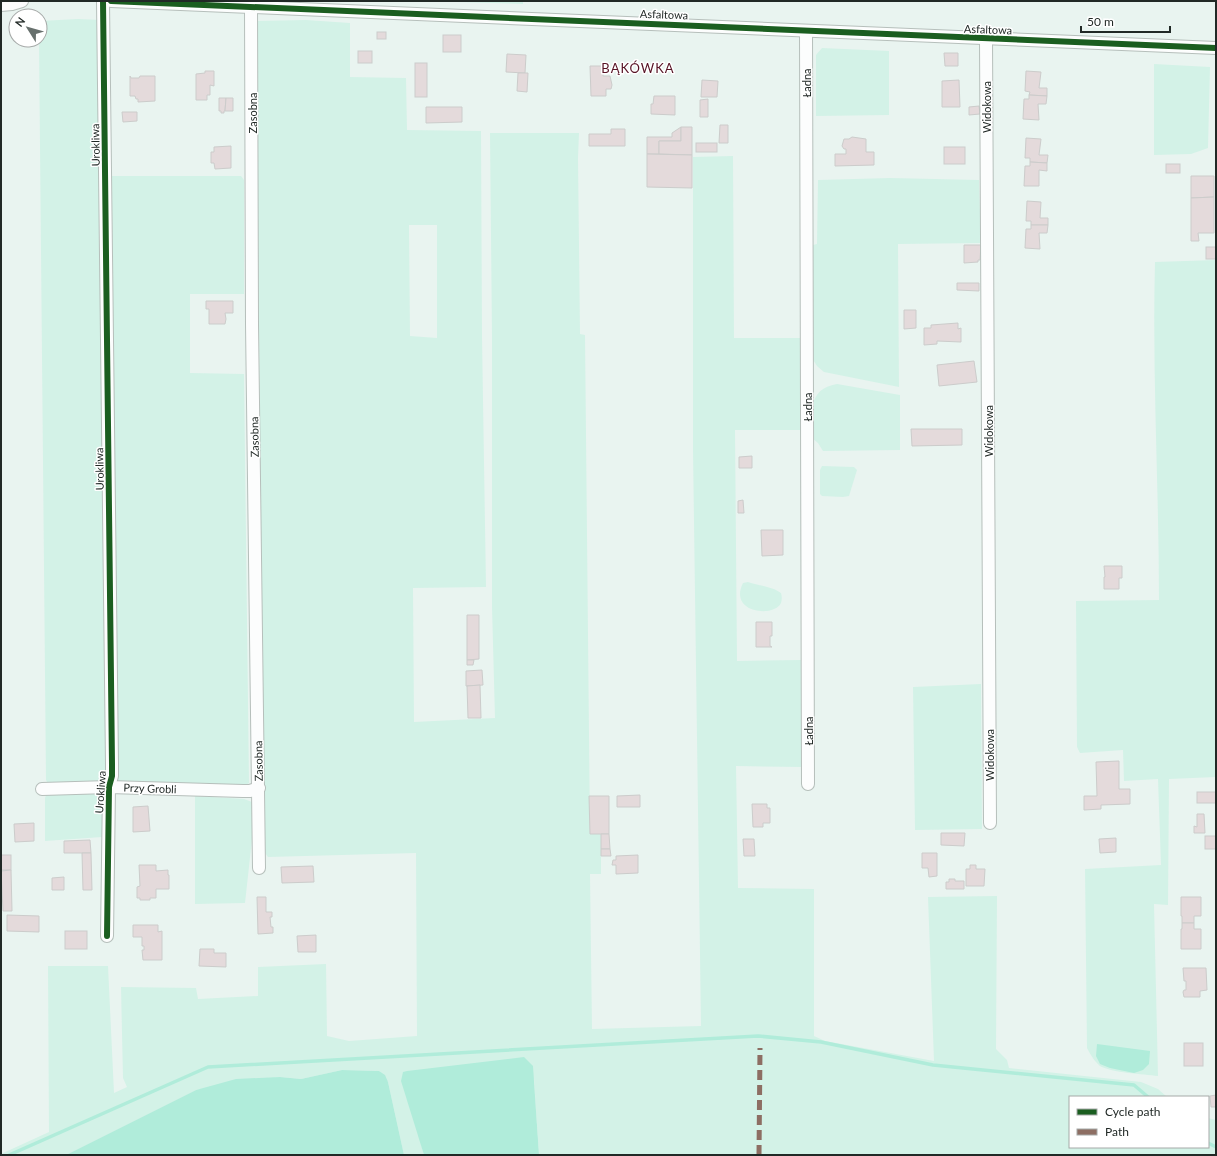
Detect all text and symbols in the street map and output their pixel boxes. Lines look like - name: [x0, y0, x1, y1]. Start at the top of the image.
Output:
- street label: Asfaltowa: [640, 7, 688, 21]
- north arrow: [8, 8, 48, 48]
- scale bar: [1081, 8, 1170, 34]
- text: N: [12, 14, 27, 29]
- text: 50 m: [1087, 14, 1114, 29]
- street label: Asfaltowa: [964, 22, 1012, 36]
- district label: BĄKÓWKA: [601, 60, 675, 76]
- street label: Ładna: [800, 68, 813, 98]
- street label: Widokowa: [980, 81, 993, 133]
- street label: Zasobna: [246, 93, 259, 133]
- street label: Urokliwa: [88, 123, 102, 167]
- street label: Ładna: [801, 392, 814, 422]
- street label: Widokowa: [982, 405, 995, 457]
- street label: Zasobna: [247, 416, 261, 458]
- street label: Urokliwa: [92, 447, 106, 491]
- street label: Ładna: [802, 716, 815, 746]
- street label: Widokowa: [983, 729, 996, 781]
- street label: Zasobna: [251, 740, 265, 782]
- street label: Urokliwa: [92, 770, 108, 814]
- street label: Przy Grobli: [123, 781, 177, 795]
- legend: [1069, 1096, 1209, 1148]
- text: Cycle path: [1105, 1104, 1160, 1119]
- text: Path: [1105, 1124, 1129, 1139]

